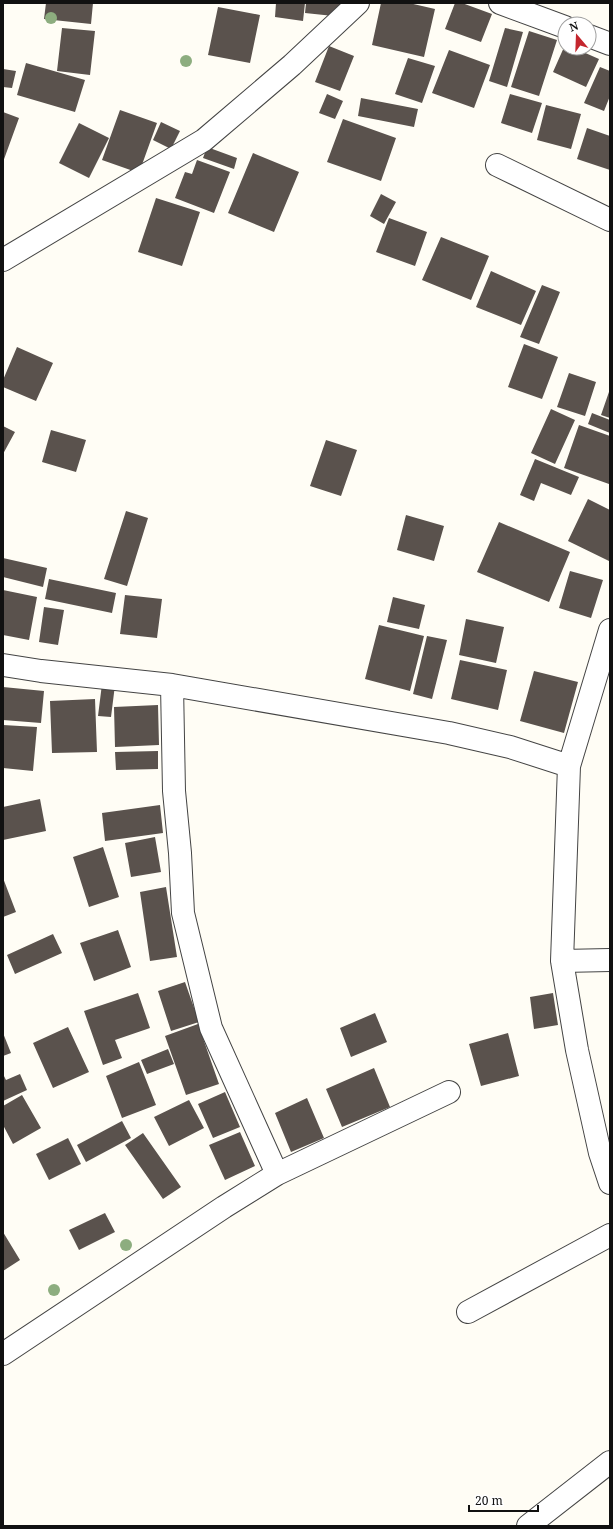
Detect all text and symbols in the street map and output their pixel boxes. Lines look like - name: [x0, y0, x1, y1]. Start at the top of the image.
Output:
- north arrow: [557, 16, 597, 56]
- text: N: [567, 17, 580, 35]
- scale bar: [469, 1487, 538, 1513]
- text: 20 m: [475, 1492, 503, 1509]

